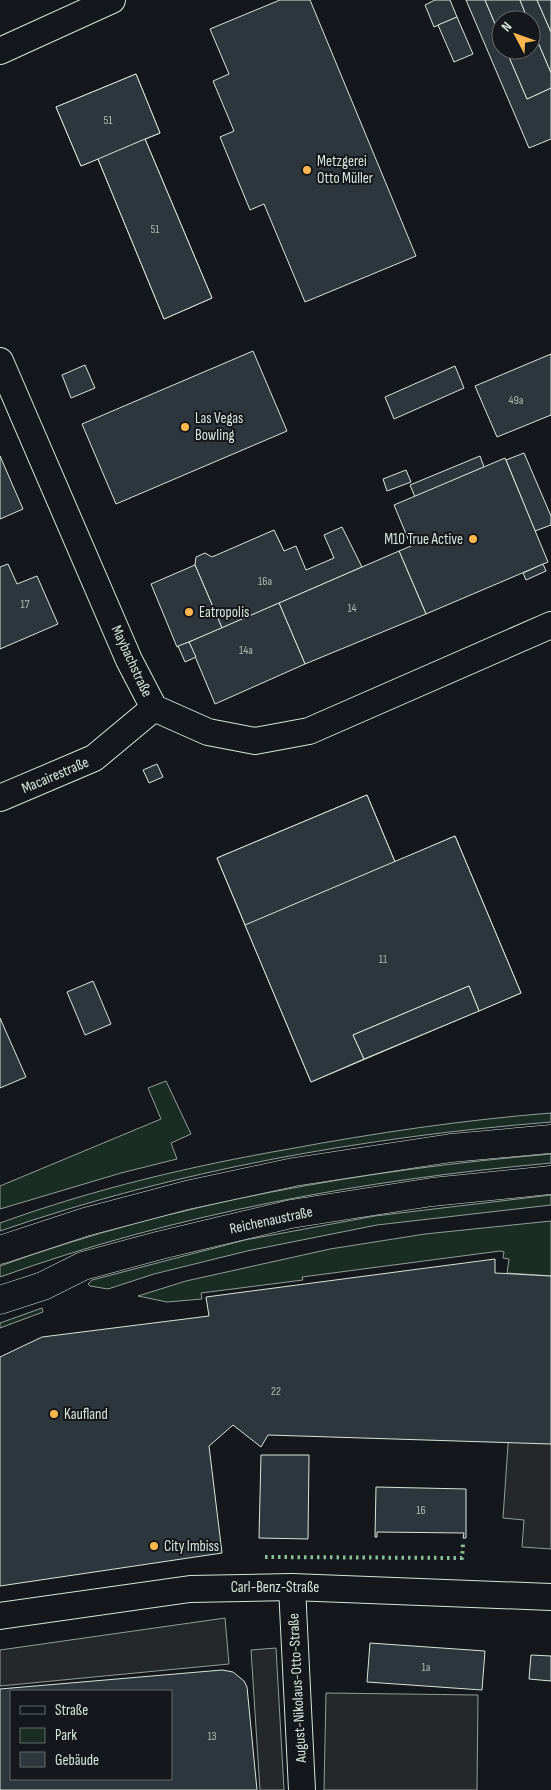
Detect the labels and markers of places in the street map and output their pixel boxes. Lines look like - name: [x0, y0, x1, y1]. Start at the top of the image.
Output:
- place label: Metzgerei Otto Müller: [317, 152, 374, 188]
- marker: Metzgerei Otto Müller: [301, 164, 313, 176]
- place label: Las Vegas Bowling: [195, 409, 243, 445]
- marker: Las Vegas Bowling: [179, 421, 191, 433]
- place label: M10 True Active: [384, 530, 463, 549]
- marker: M10 True Active: [467, 533, 479, 545]
- place label: Eatropolis: [199, 603, 249, 622]
- marker: Eatropolis: [183, 606, 195, 618]
- place label: Kaufland: [64, 1405, 108, 1424]
- marker: Kaufland: [48, 1408, 60, 1420]
- place label: City Imbiss: [164, 1537, 219, 1556]
- marker: City Imbiss: [148, 1540, 160, 1552]

